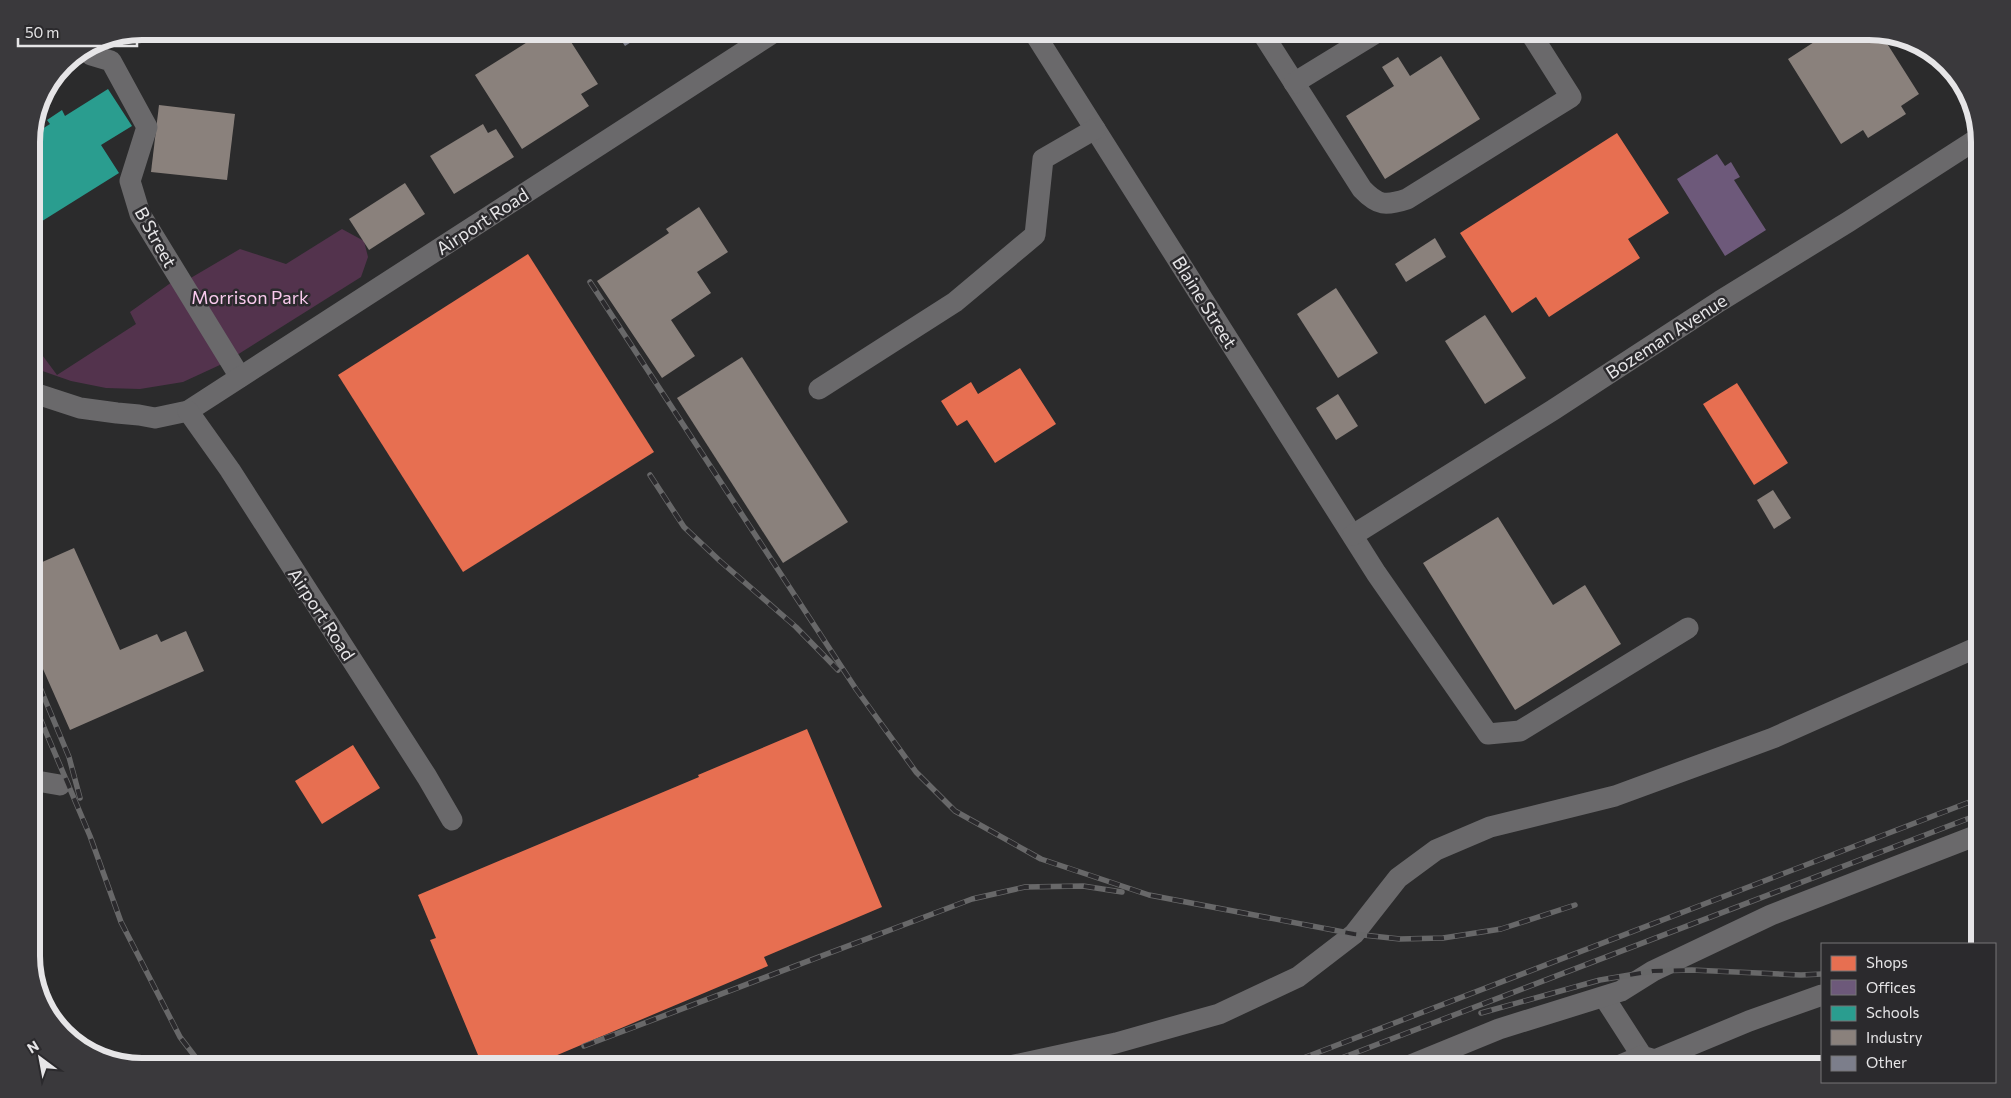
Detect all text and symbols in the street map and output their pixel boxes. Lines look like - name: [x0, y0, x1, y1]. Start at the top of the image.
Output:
- scale bar: [18, 15, 136, 47]
- text: 50 m: [25, 23, 59, 41]
- street label: Airport Road: [432, 183, 532, 259]
- street label: B Street: [130, 203, 182, 271]
- street label: Blaine Street: [1168, 252, 1242, 352]
- park label: Morrison Park: [191, 286, 309, 308]
- street label: Bozeman Avenue: [1601, 289, 1731, 383]
- street label: Airport Road: [284, 564, 360, 664]
- legend: [1821, 943, 1996, 1083]
- text: Shops: [1866, 953, 1908, 971]
- text: Offices: [1866, 978, 1916, 996]
- text: Schools: [1866, 1003, 1920, 1021]
- text: Industry: [1866, 1028, 1923, 1046]
- north arrow: [15, 1033, 65, 1083]
- text: N: [24, 1037, 42, 1057]
- text: Other: [1866, 1053, 1907, 1071]

